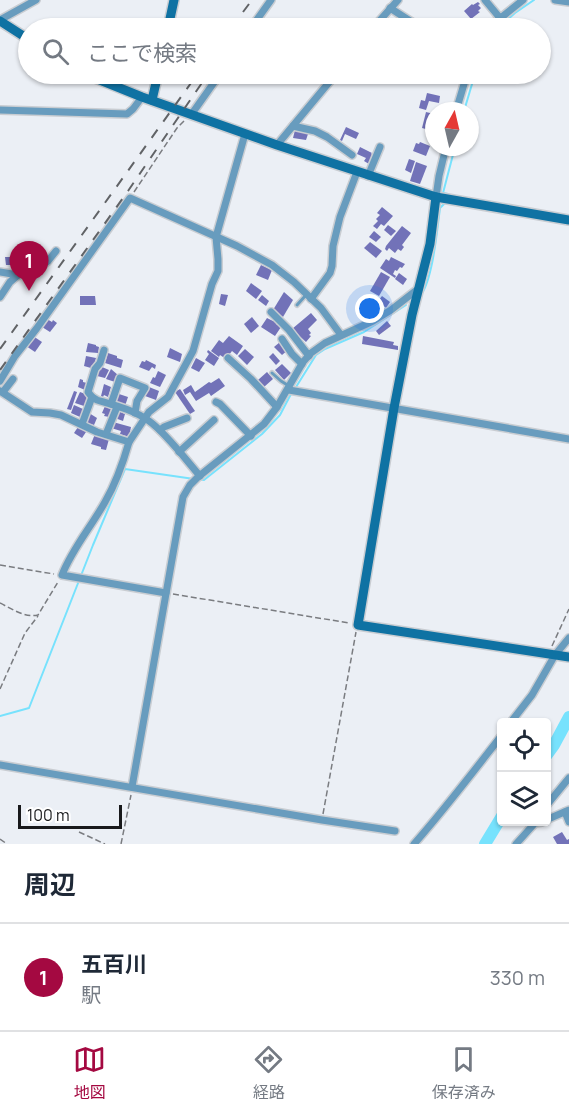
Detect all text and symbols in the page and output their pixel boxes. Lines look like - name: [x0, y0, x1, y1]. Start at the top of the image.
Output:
- search box: [18, 18, 551, 84]
- icon: search: [39, 35, 72, 68]
- text: ここで検索: [87, 38, 197, 68]
- north arrow: [425, 102, 479, 156]
- pin: 1: [9, 242, 48, 291]
- your location: [355, 294, 384, 323]
- map controls: [497, 718, 551, 826]
- button: locate: [497, 718, 551, 772]
- button: layers: [497, 772, 551, 826]
- scale bar: [18, 802, 122, 830]
- text: 100 m: [27, 804, 70, 826]
- text: 周辺: [24, 866, 76, 902]
- text: 五百川: [81, 949, 147, 979]
- text: 1: [39, 964, 48, 991]
- text: 330 m: [490, 964, 545, 991]
- text: 駅: [81, 981, 101, 1008]
- tab: 地図: [73, 1043, 106, 1103]
- tab: 経路: [252, 1043, 285, 1103]
- tab: 保存済み: [432, 1043, 496, 1103]

